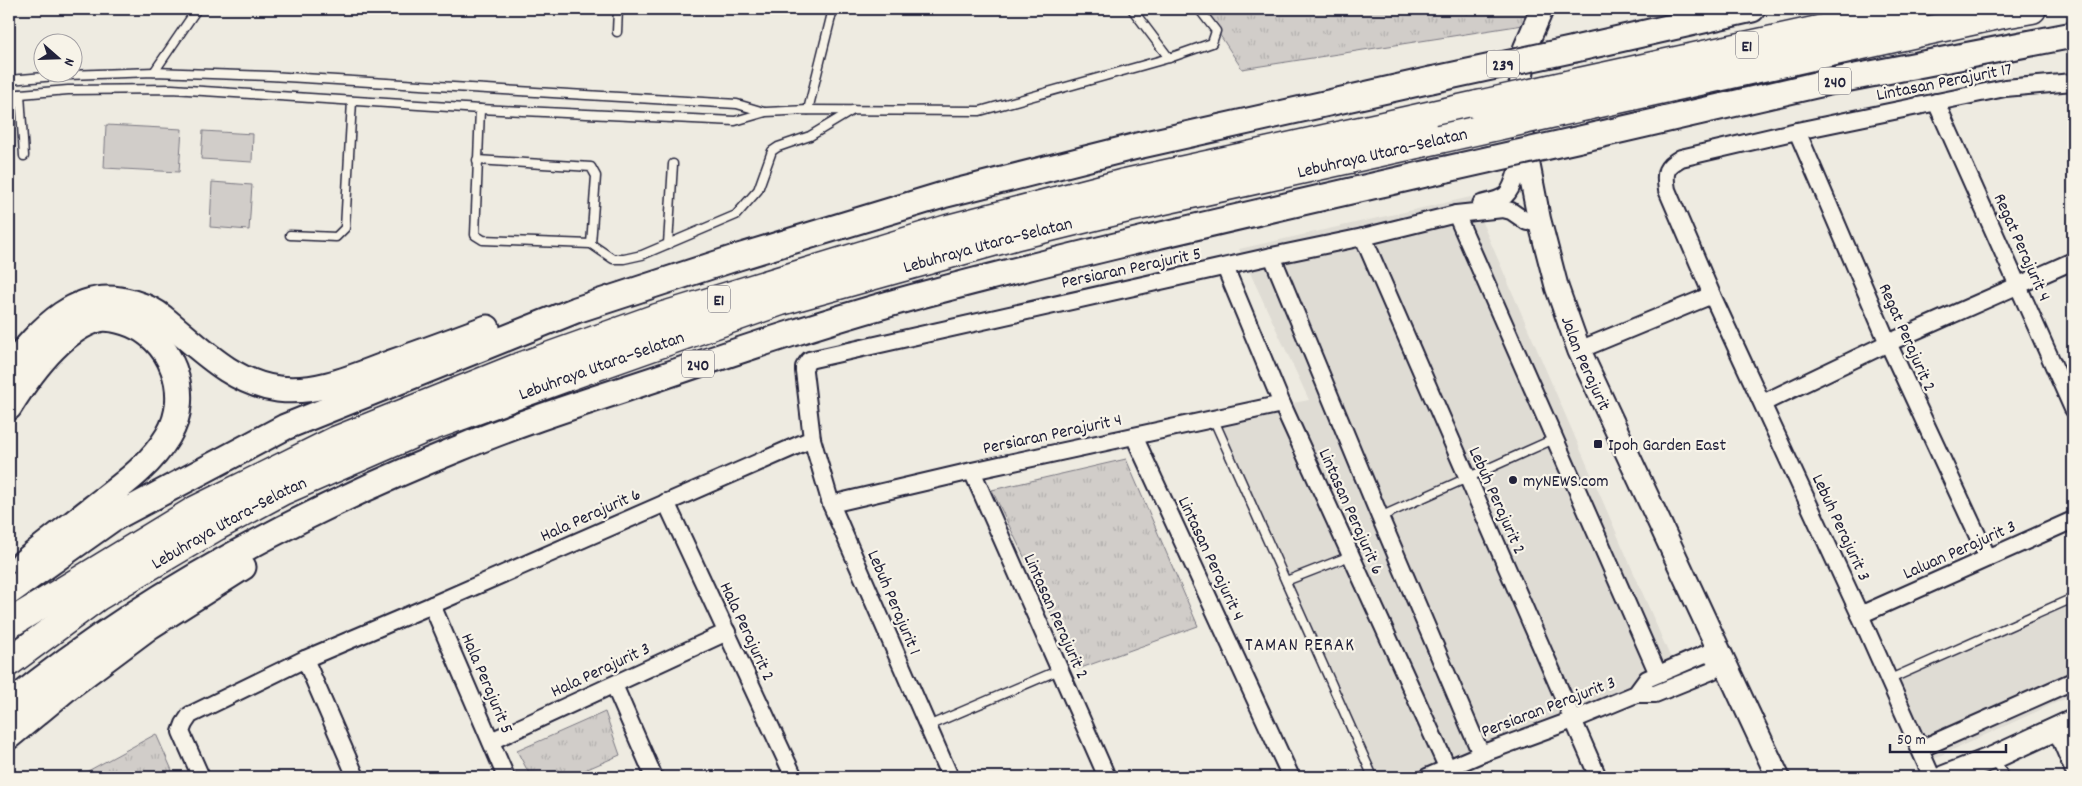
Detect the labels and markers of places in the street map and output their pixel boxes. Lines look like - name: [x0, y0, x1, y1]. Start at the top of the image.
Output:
- place label: Ipoh Garden East: [1608, 434, 1726, 459]
- marker: Ipoh Garden East: [1592, 438, 1604, 450]
- place label: myNEWS.com: [1523, 470, 1609, 495]
- marker: myNEWS.com: [1507, 474, 1519, 486]

